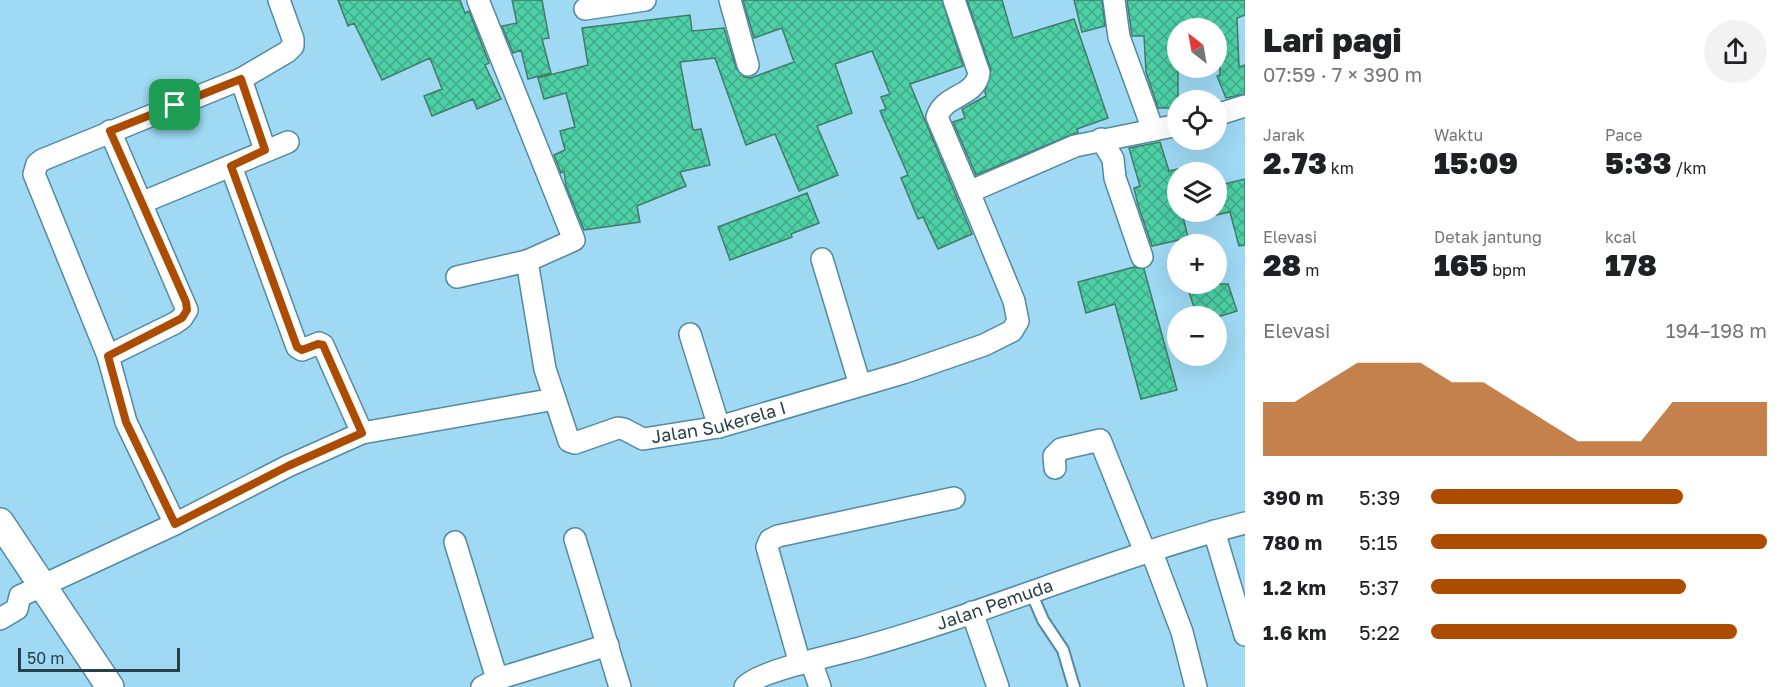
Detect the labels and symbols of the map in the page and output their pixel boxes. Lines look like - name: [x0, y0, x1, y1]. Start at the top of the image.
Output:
- north arrow: [1167, 18, 1227, 78]
- pin: [149, 79, 200, 130]
- street label: Jalan Sukerela I: [649, 396, 788, 448]
- street label: Jalan Pemuda: [933, 573, 1056, 634]
- scale bar: [18, 645, 180, 672]

